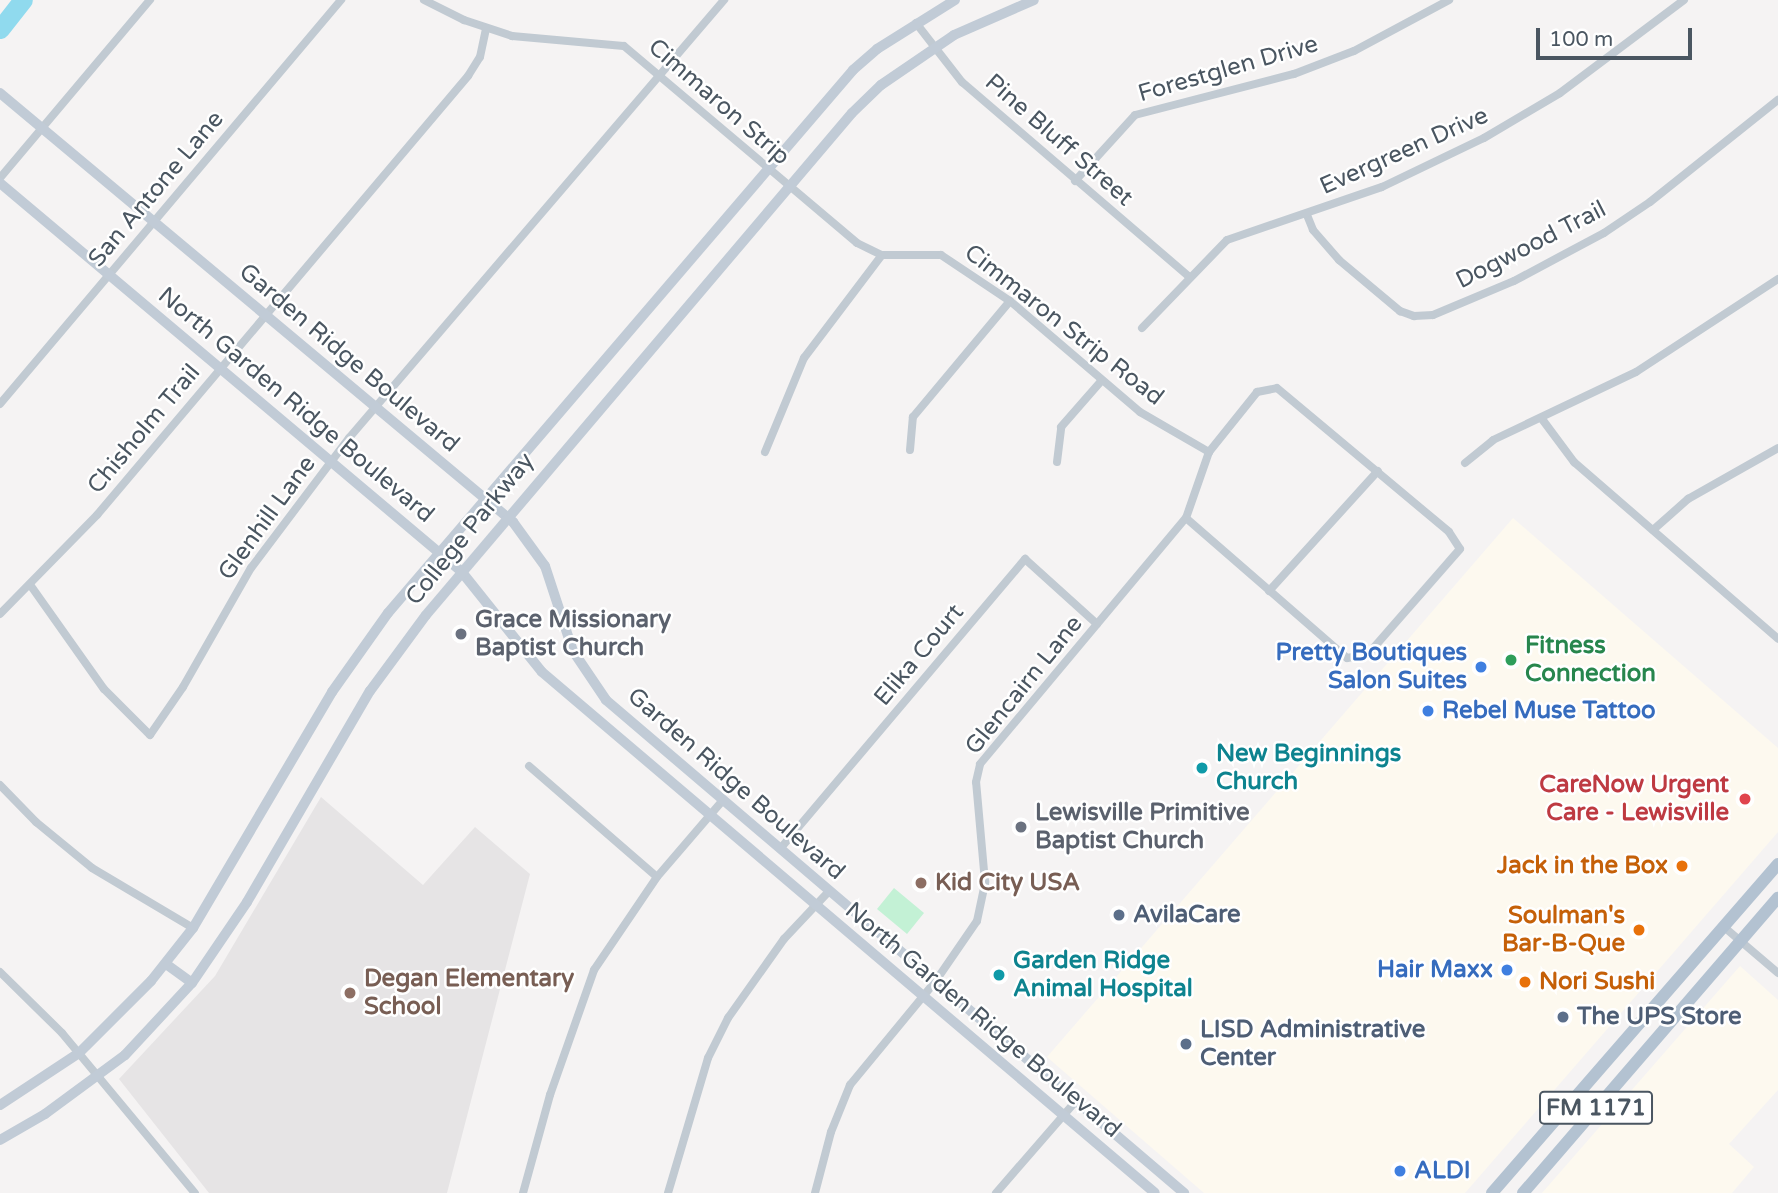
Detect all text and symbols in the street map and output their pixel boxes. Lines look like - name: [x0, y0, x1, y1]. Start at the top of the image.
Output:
- scale bar: [1540, 14, 1696, 58]
- text: 100 m: [1549, 27, 1613, 52]
- street label: Forestglen Drive: [1135, 30, 1321, 108]
- street label: Cimmaron Strip: [642, 33, 796, 171]
- street label: Pine Bluff Street: [979, 68, 1139, 212]
- street label: Evergreen Drive: [1315, 101, 1493, 201]
- street label: San Antone Lane: [82, 105, 230, 273]
- street label: Dogwood Trail: [1451, 195, 1611, 295]
- street label: Cimmaron Strip Road: [959, 238, 1169, 412]
- street label: Garden Ridge Boulevard: [233, 257, 465, 459]
- street label: North Garden Ridge Boulevard: [152, 281, 440, 529]
- street label: Chisholm Trail: [82, 358, 206, 500]
- street label: College Parkway: [400, 447, 540, 611]
- street label: Glenhill Lane: [212, 450, 322, 586]
- street label: Elika Court: [868, 598, 970, 712]
- place label: Grace Missionary Baptist Church: [475, 606, 671, 662]
- street label: Glencairn Lane: [959, 610, 1089, 760]
- marker: Grace Missionary Baptist Church: [453, 626, 469, 642]
- place label: Fitness Connection: [1525, 632, 1656, 688]
- place label: Pretty Boutiques Salon Suites: [1276, 639, 1467, 695]
- marker: Fitness Connection: [1503, 652, 1519, 668]
- marker: Pretty Boutiques Salon Suites: [1473, 659, 1489, 675]
- street label: Garden Ridge Boulevard: [621, 682, 851, 886]
- place label: Rebel Muse Tattoo: [1442, 697, 1656, 725]
- marker: Rebel Muse Tattoo: [1420, 703, 1436, 719]
- place label: New Beginnings Church: [1216, 740, 1401, 796]
- marker: New Beginnings Church: [1194, 760, 1210, 776]
- place label: CareNow Urgent Care - Lewisville: [1539, 771, 1729, 827]
- marker: CareNow Urgent Care - Lewisville: [1735, 789, 1755, 809]
- place label: Lewisville Primitive Baptist Church: [1035, 799, 1250, 855]
- marker: Lewisville Primitive Baptist Church: [1013, 819, 1029, 835]
- place label: Jack in the Box: [1497, 852, 1668, 880]
- marker: Jack in the Box: [1674, 858, 1690, 874]
- place label: Kid City USA: [935, 869, 1080, 897]
- marker: Kid City USA: [913, 875, 929, 891]
- street label: North Garden Ridge Boulevard: [839, 896, 1127, 1144]
- place label: AvilaCare: [1133, 901, 1241, 929]
- place label: Soulman's Bar-B-Que: [1502, 902, 1625, 958]
- marker: AvilaCare: [1111, 907, 1127, 923]
- marker: Soulman's Bar-B-Que: [1631, 922, 1647, 938]
- place label: Garden Ridge Animal Hospital: [1013, 947, 1193, 1003]
- place label: Hair Maxx: [1377, 956, 1493, 984]
- marker: Hair Maxx: [1499, 962, 1515, 978]
- place label: Degan Elementary School: [364, 965, 574, 1021]
- marker: Garden Ridge Animal Hospital: [991, 967, 1007, 983]
- place label: Nori Sushi: [1539, 968, 1655, 996]
- marker: Nori Sushi: [1517, 974, 1533, 990]
- marker: Degan Elementary School: [342, 985, 358, 1001]
- place label: The UPS Store: [1577, 1003, 1742, 1031]
- marker: The UPS Store: [1555, 1009, 1571, 1025]
- place label: LISD Administrative Center: [1200, 1016, 1425, 1072]
- marker: LISD Administrative Center: [1178, 1036, 1194, 1052]
- road number: FM 1171: [1538, 1088, 1654, 1128]
- place label: ALDI: [1414, 1157, 1471, 1185]
- marker: ALDI: [1392, 1163, 1408, 1179]

